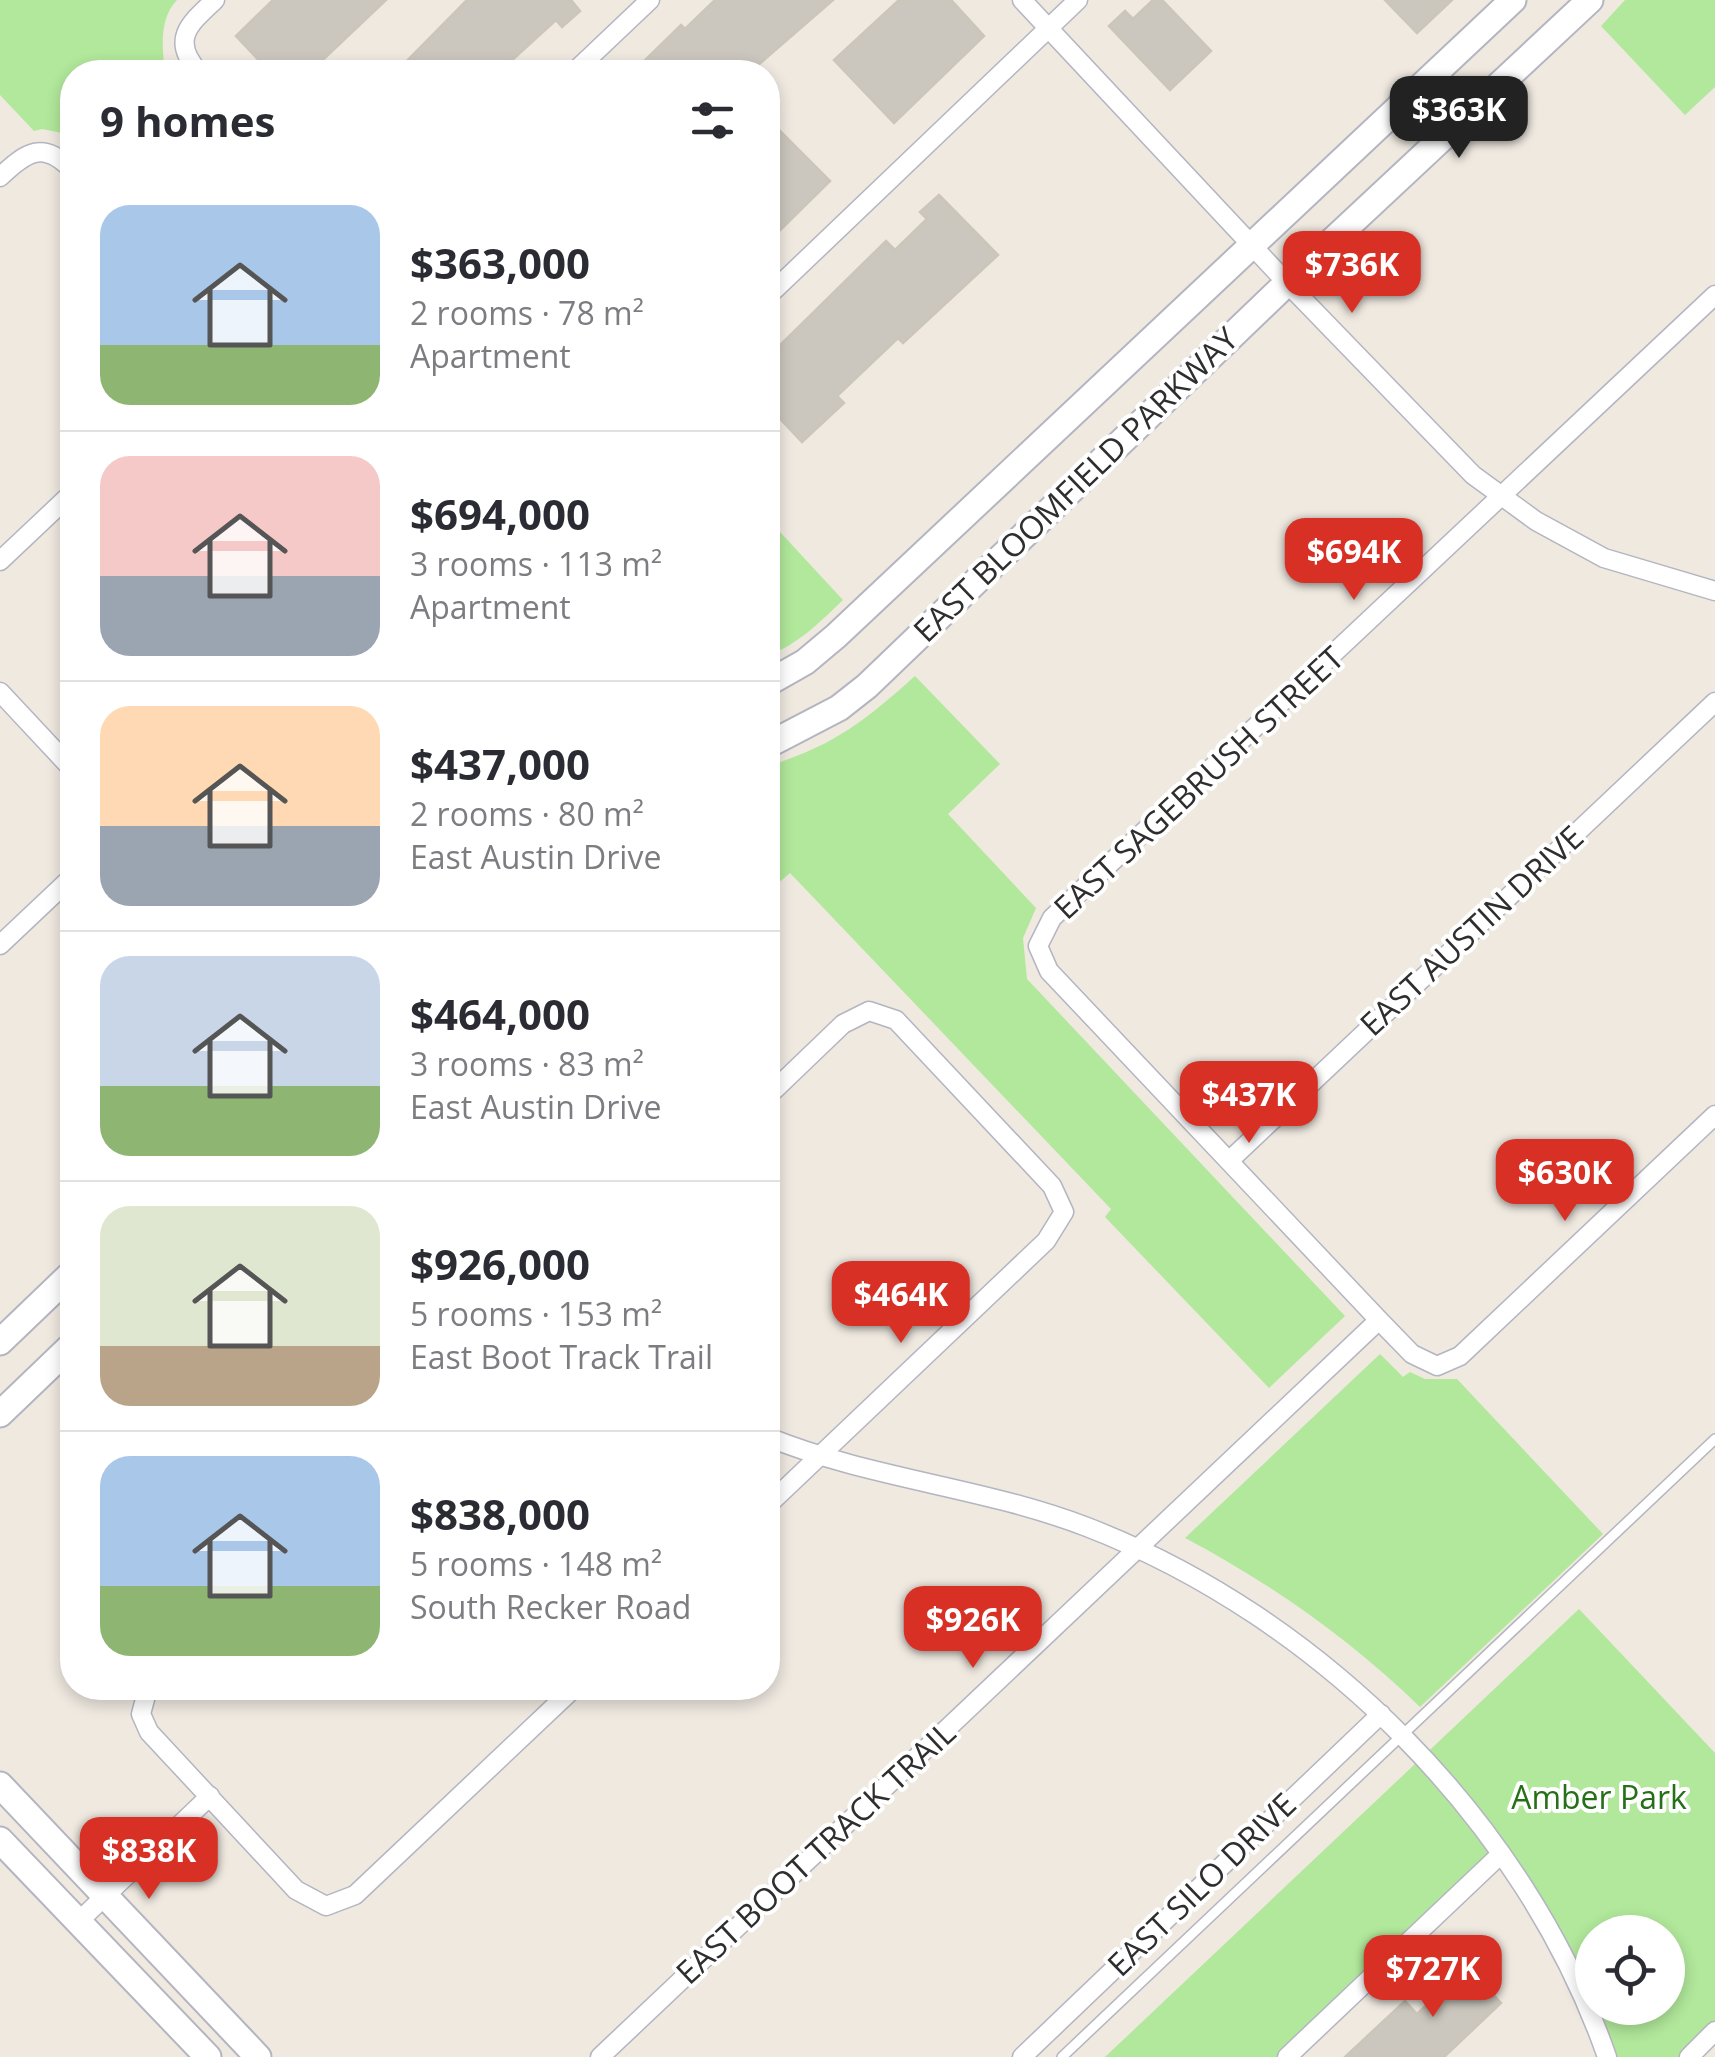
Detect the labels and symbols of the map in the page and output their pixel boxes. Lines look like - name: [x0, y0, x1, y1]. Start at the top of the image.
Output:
- pin: $363K: [1389, 76, 1529, 161]
- pin: $736K: [1282, 231, 1422, 316]
- street label: EAST BLOOMFIELD PARKWAY: [903, 317, 1247, 651]
- pin: $694K: [1284, 518, 1424, 603]
- street label: EAST SAGEBRUSH STREET: [1044, 636, 1352, 928]
- street label: EAST AUSTIN DRIVE: [1350, 815, 1592, 1045]
- pin: $437K: [1179, 1061, 1319, 1146]
- pin: $630K: [1495, 1139, 1635, 1224]
- pin: $464K: [831, 1261, 971, 1346]
- pin: $926K: [903, 1586, 1043, 1671]
- street label: EAST BOOT TRACK TRAIL: [666, 1711, 964, 1993]
- park label: Amber Park: [1511, 1775, 1687, 1818]
- street label: EAST SILO DRIVE: [1097, 1783, 1305, 1985]
- pin: $838K: [79, 1817, 219, 1902]
- pin: $727K: [1363, 1935, 1503, 2020]

